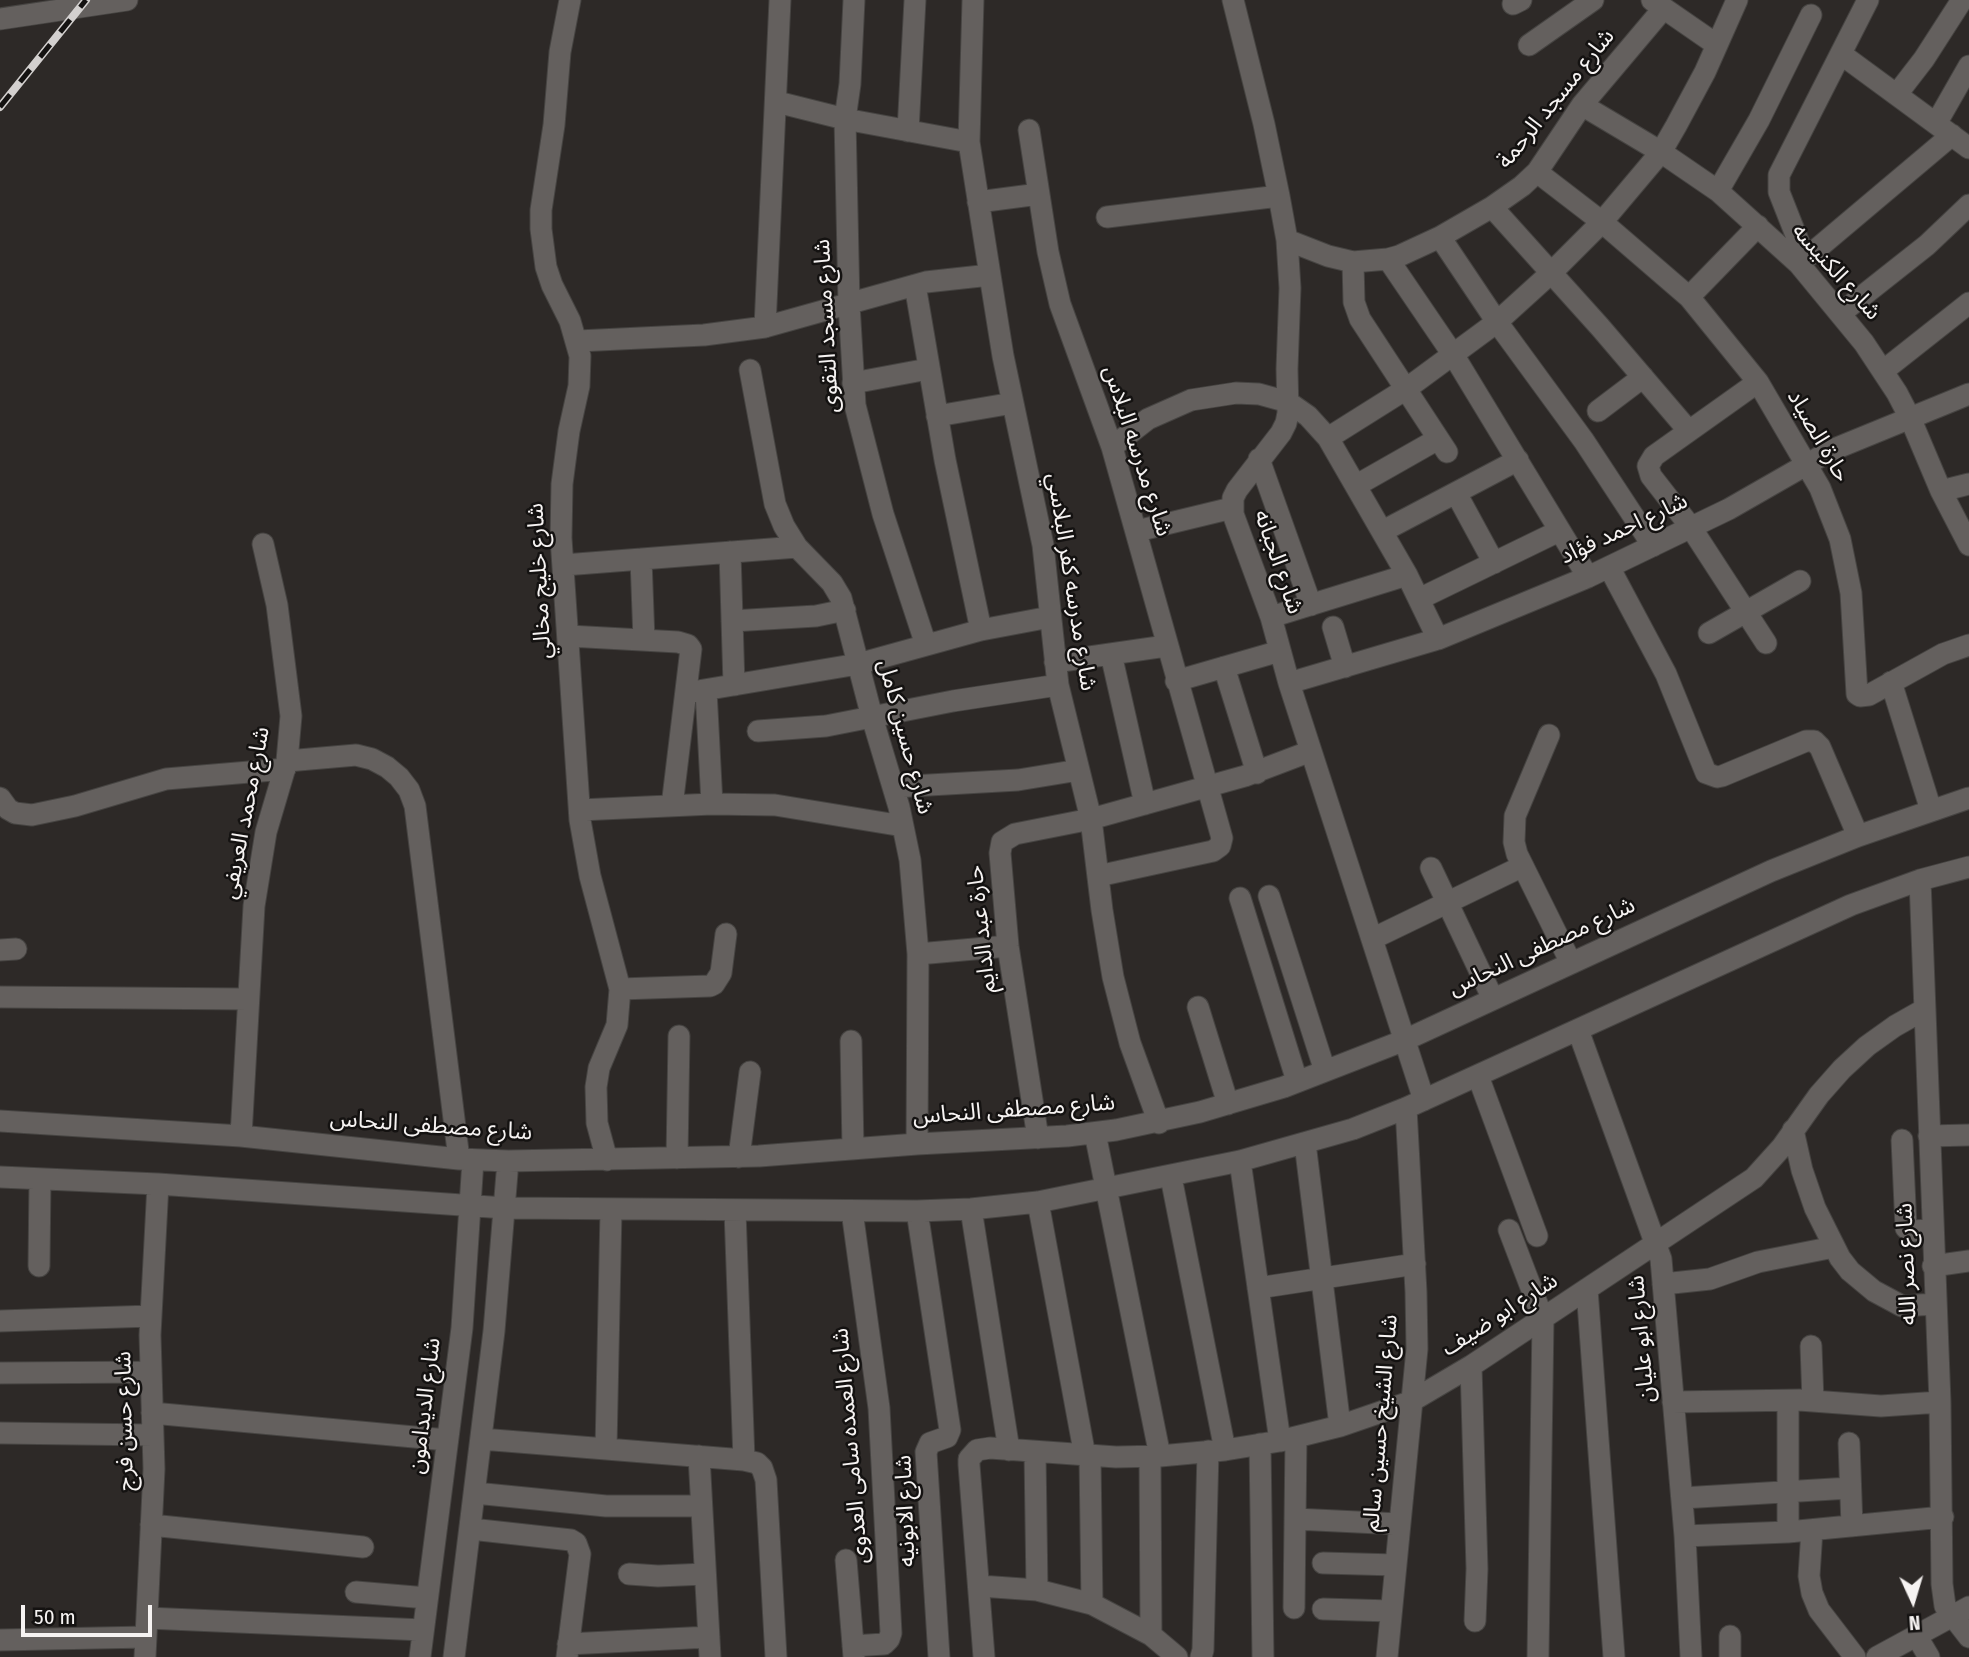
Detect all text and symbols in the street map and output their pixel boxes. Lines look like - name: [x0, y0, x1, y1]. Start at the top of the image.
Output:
- street label: شارع مسجد الرحمة: [1491, 24, 1621, 174]
- street label: شارع الكنيسه: [1785, 218, 1887, 326]
- street label: شارع مسجد التقوى: [809, 238, 845, 414]
- street label: شارع مدرسه البلاس: [1096, 362, 1178, 540]
- street label: حارة الصياد: [1781, 385, 1855, 487]
- street label: شارع مدرسه كفر البلاسي: [1040, 471, 1102, 693]
- street label: شارع احمد فؤاد: [1556, 487, 1692, 571]
- street label: شارع خليج مخالي: [522, 502, 558, 660]
- street label: شارع الجبانه: [1247, 506, 1309, 618]
- street label: شارع حسين كامل: [871, 657, 939, 817]
- street label: شارع محمد العريفي: [216, 725, 276, 901]
- street label: حارة عبد الدايم: [962, 864, 1002, 994]
- street label: شارع مصطفى النحاس: [1444, 892, 1640, 1002]
- street label: شارع مصطفى النحاس: [912, 1089, 1116, 1131]
- street label: شارع مصطفى النحاس: [329, 1105, 533, 1147]
- street label: شارع نصر الله: [1891, 1202, 1923, 1326]
- street label: شارع ابو ضيف: [1437, 1267, 1563, 1363]
- street label: شارع ابو عليان: [1623, 1274, 1661, 1404]
- street label: شارع الشيخ حسين سالم: [1358, 1313, 1404, 1533]
- street label: شارع العمده سامى العدوى: [827, 1327, 875, 1565]
- street label: شارع الديدامون: [403, 1336, 447, 1476]
- street label: شارع حسن فرج: [110, 1351, 140, 1491]
- street label: شارع الابونيه: [890, 1455, 922, 1567]
- north arrow: [1878, 1566, 1948, 1636]
- scale bar: [24, 1590, 156, 1634]
- text: 50 m: [34, 1604, 76, 1630]
- text: N: [1908, 1611, 1921, 1634]

